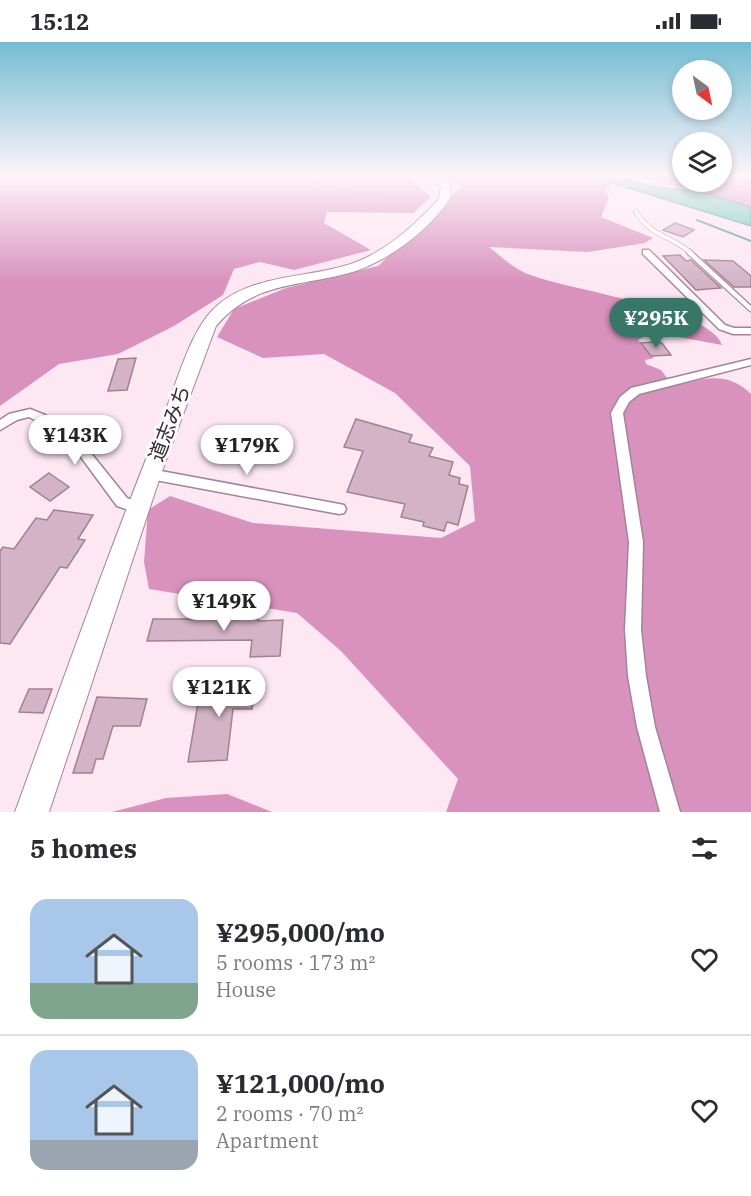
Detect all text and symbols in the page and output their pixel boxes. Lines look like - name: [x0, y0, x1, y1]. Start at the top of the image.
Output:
- text: 15:12: [30, 7, 89, 36]
- north arrow: [672, 60, 732, 120]
- map controls: [672, 60, 732, 192]
- button: layers: [672, 132, 732, 192]
- pin: ¥295K: [614, 298, 698, 349]
- text: ¥295K: [624, 304, 688, 331]
- street label: 道志みち: [142, 381, 196, 465]
- pin: ¥143K: [33, 415, 117, 466]
- text: ¥143K: [43, 421, 107, 448]
- pin: ¥179K: [205, 425, 289, 476]
- text: ¥179K: [215, 431, 279, 458]
- pin: ¥149K: [182, 581, 266, 632]
- text: ¥149K: [192, 587, 256, 614]
- pin: ¥121K: [177, 667, 261, 718]
- text: ¥121K: [187, 673, 251, 700]
- text: 5 homes: [30, 831, 137, 865]
- icon: filters: [688, 832, 721, 865]
- text: ¥295,000/mo: [216, 915, 385, 949]
- icon: home: [78, 923, 150, 995]
- icon: heart: [688, 943, 721, 976]
- text: 5 rooms · 173 m²: [216, 949, 375, 976]
- text: House: [216, 976, 276, 1003]
- text: ¥121,000/mo: [216, 1066, 385, 1100]
- icon: home: [78, 1074, 150, 1146]
- icon: heart: [688, 1094, 721, 1127]
- text: 2 rooms · 70 m²: [216, 1100, 363, 1127]
- text: Apartment: [216, 1127, 319, 1154]

